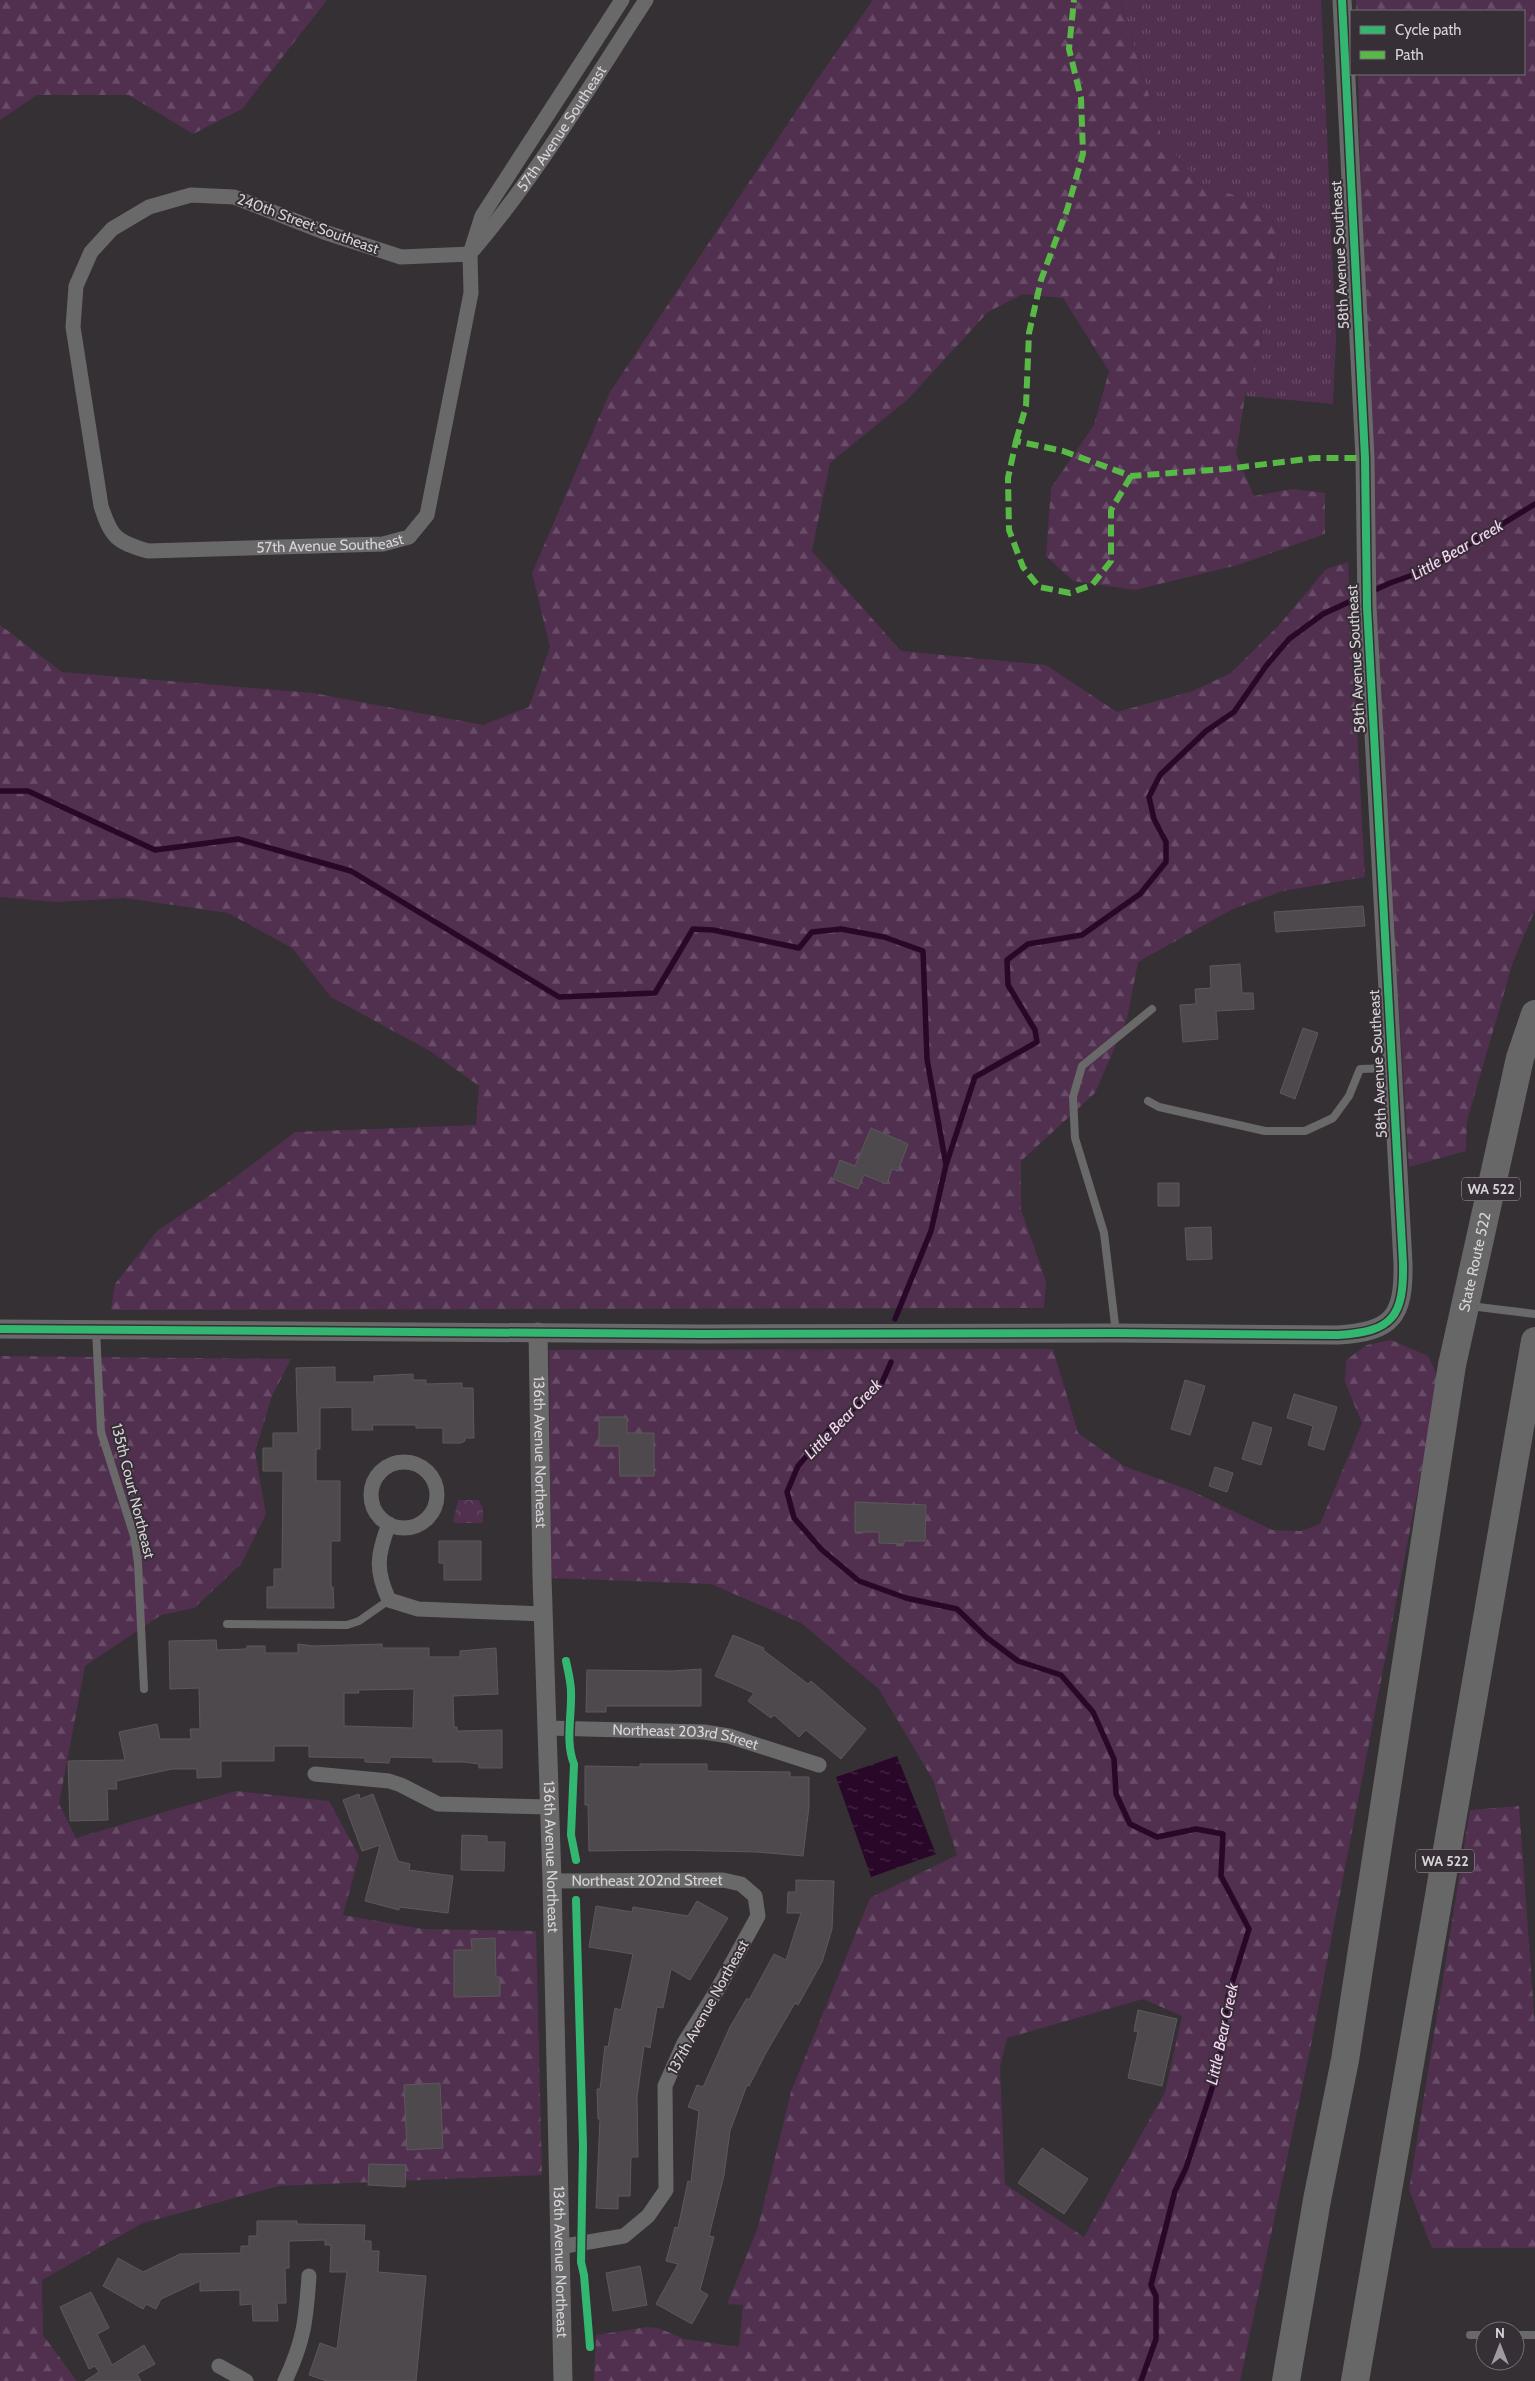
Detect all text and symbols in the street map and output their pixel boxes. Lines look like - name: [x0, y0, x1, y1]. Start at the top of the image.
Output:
- legend: [1350, 10, 1525, 75]
- text: Cycle path: [1395, 21, 1461, 39]
- text: Path: [1395, 46, 1424, 64]
- street label: 57th Avenue Southeast: [513, 62, 610, 195]
- street label: 58th Avenue Southeast: [1327, 180, 1353, 330]
- street label: 240th Street Southeast: [235, 190, 381, 258]
- water label: Little Bear Creek: [1408, 515, 1507, 584]
- street label: 57th Avenue Southeast: [256, 530, 406, 557]
- street label: 58th Avenue Southeast: [1343, 584, 1369, 734]
- street label: 58th Avenue Southeast: [1365, 989, 1391, 1139]
- road number: WA 522: [1462, 1178, 1520, 1200]
- street label: State Route 522: [1455, 1210, 1495, 1314]
- water label: Little Bear Creek: [800, 1374, 887, 1463]
- street label: 136th Avenue Northeast: [530, 1376, 550, 1528]
- street label: 135th Court Northeast: [107, 1422, 159, 1560]
- street label: Northeast 203rd Street: [612, 1721, 761, 1754]
- street label: 136th Avenue Northeast: [540, 1781, 562, 1933]
- road number: WA 522: [1416, 1850, 1474, 1872]
- street label: Northeast 202nd Street: [571, 1871, 723, 1890]
- street label: 137th Avenue Northeast: [664, 1937, 752, 2077]
- water label: Little Bear Creek: [1202, 1980, 1242, 2087]
- street label: 136th Avenue Northeast: [550, 2186, 571, 2338]
- north arrow: [1475, 2321, 1525, 2371]
- text: N: [1495, 2324, 1505, 2342]

